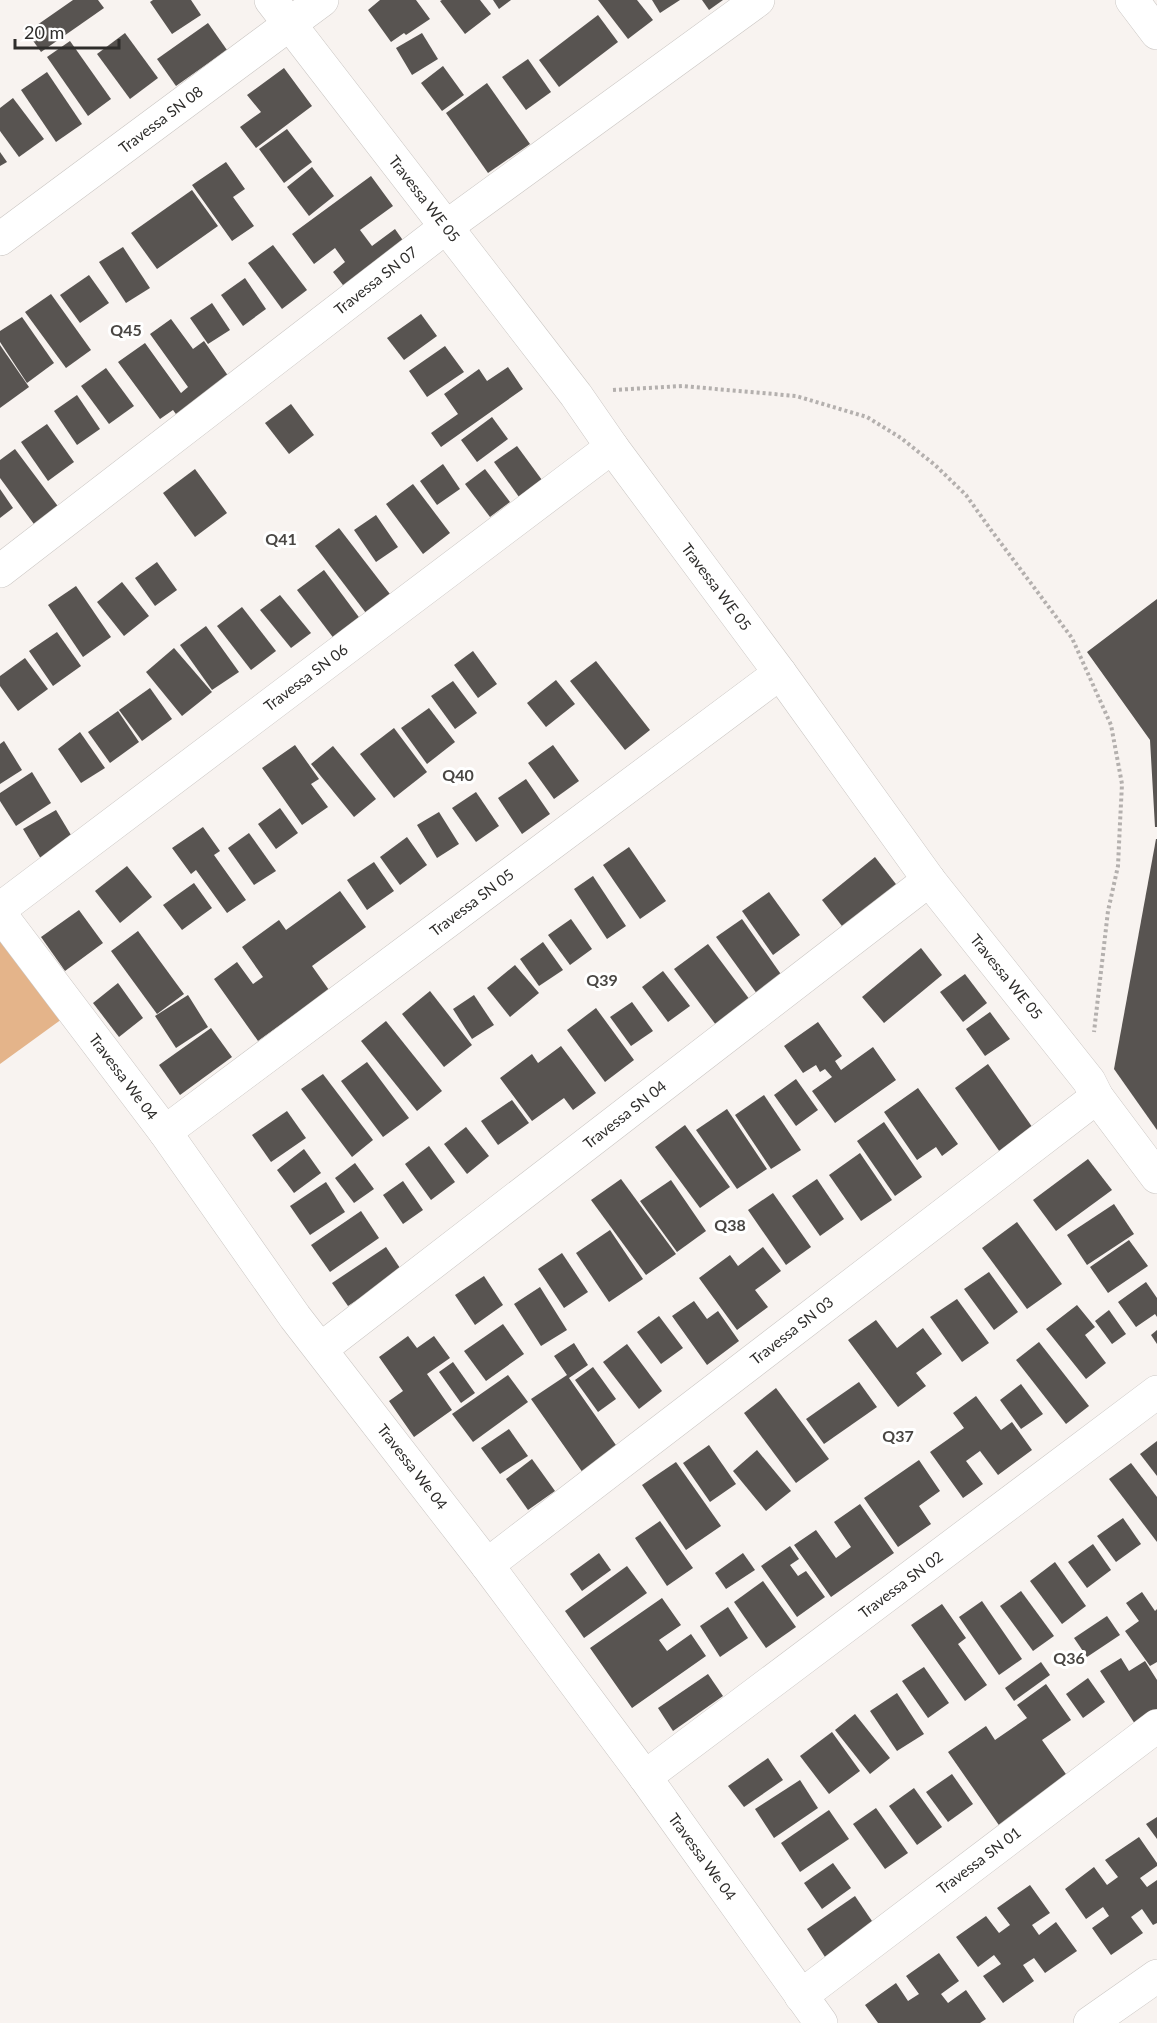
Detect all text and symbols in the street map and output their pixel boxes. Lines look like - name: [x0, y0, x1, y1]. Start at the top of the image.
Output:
- scale bar: [15, 12, 118, 50]
- text: 20 m: [24, 21, 64, 43]
- street label: Travessa SN 08: [115, 82, 206, 157]
- street label: Travessa WE 05: [385, 152, 464, 245]
- street label: Travessa SN 07: [330, 242, 421, 318]
- district label: Q45: [110, 320, 142, 339]
- district label: Q41: [265, 529, 297, 548]
- street label: Travessa WE 05: [678, 539, 756, 634]
- street label: Travessa SN 06: [260, 640, 351, 715]
- district label: Q40: [442, 765, 474, 784]
- street label: Travessa SN 05: [426, 865, 517, 940]
- street label: Travessa WE 05: [967, 930, 1047, 1023]
- district label: Q39: [586, 970, 618, 989]
- street label: Travessa We 04: [86, 1030, 162, 1123]
- street label: Travessa SN 04: [579, 1076, 670, 1152]
- district label: Q38: [714, 1215, 746, 1234]
- street label: Travessa SN 03: [746, 1292, 836, 1368]
- street label: Travessa We 04: [374, 1420, 452, 1513]
- district label: Q37: [882, 1426, 914, 1445]
- street label: Travessa SN 02: [855, 1547, 946, 1622]
- district label: Q36: [1053, 1648, 1085, 1667]
- street label: Travessa We 04: [665, 1809, 741, 1904]
- street label: Travessa SN 01: [933, 1823, 1024, 1898]

